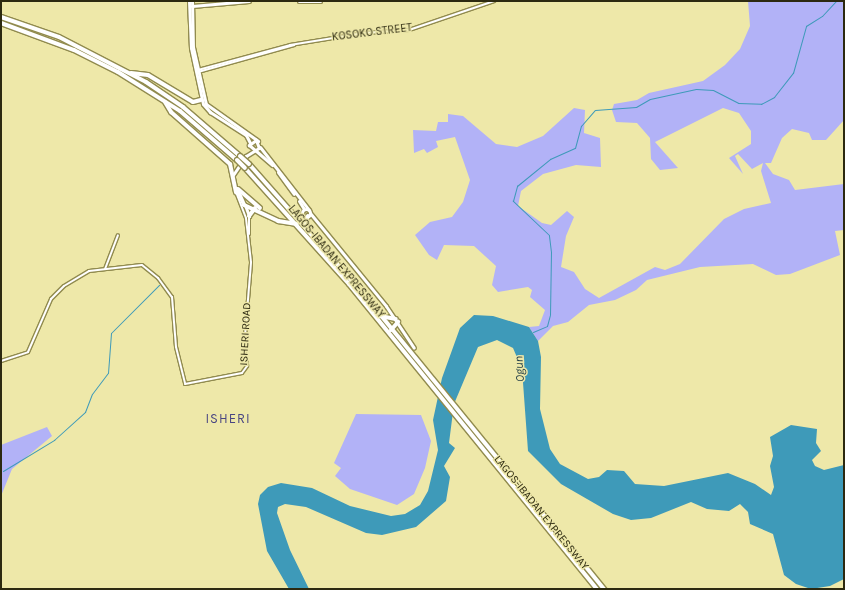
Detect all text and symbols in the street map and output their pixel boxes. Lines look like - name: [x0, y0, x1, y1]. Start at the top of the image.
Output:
- street label: KOSOKO STREET: [331, 22, 413, 44]
- street label: LAGOS-IBADAN EXPRESSWAY: [285, 203, 387, 321]
- street label: ISHERI ROAD: [238, 302, 254, 366]
- water label: Ogun: [512, 355, 528, 383]
- district label: ISHERI: [205, 411, 251, 427]
- street label: LAGOS-IBADAN EXPRESSWAY: [491, 453, 591, 573]

